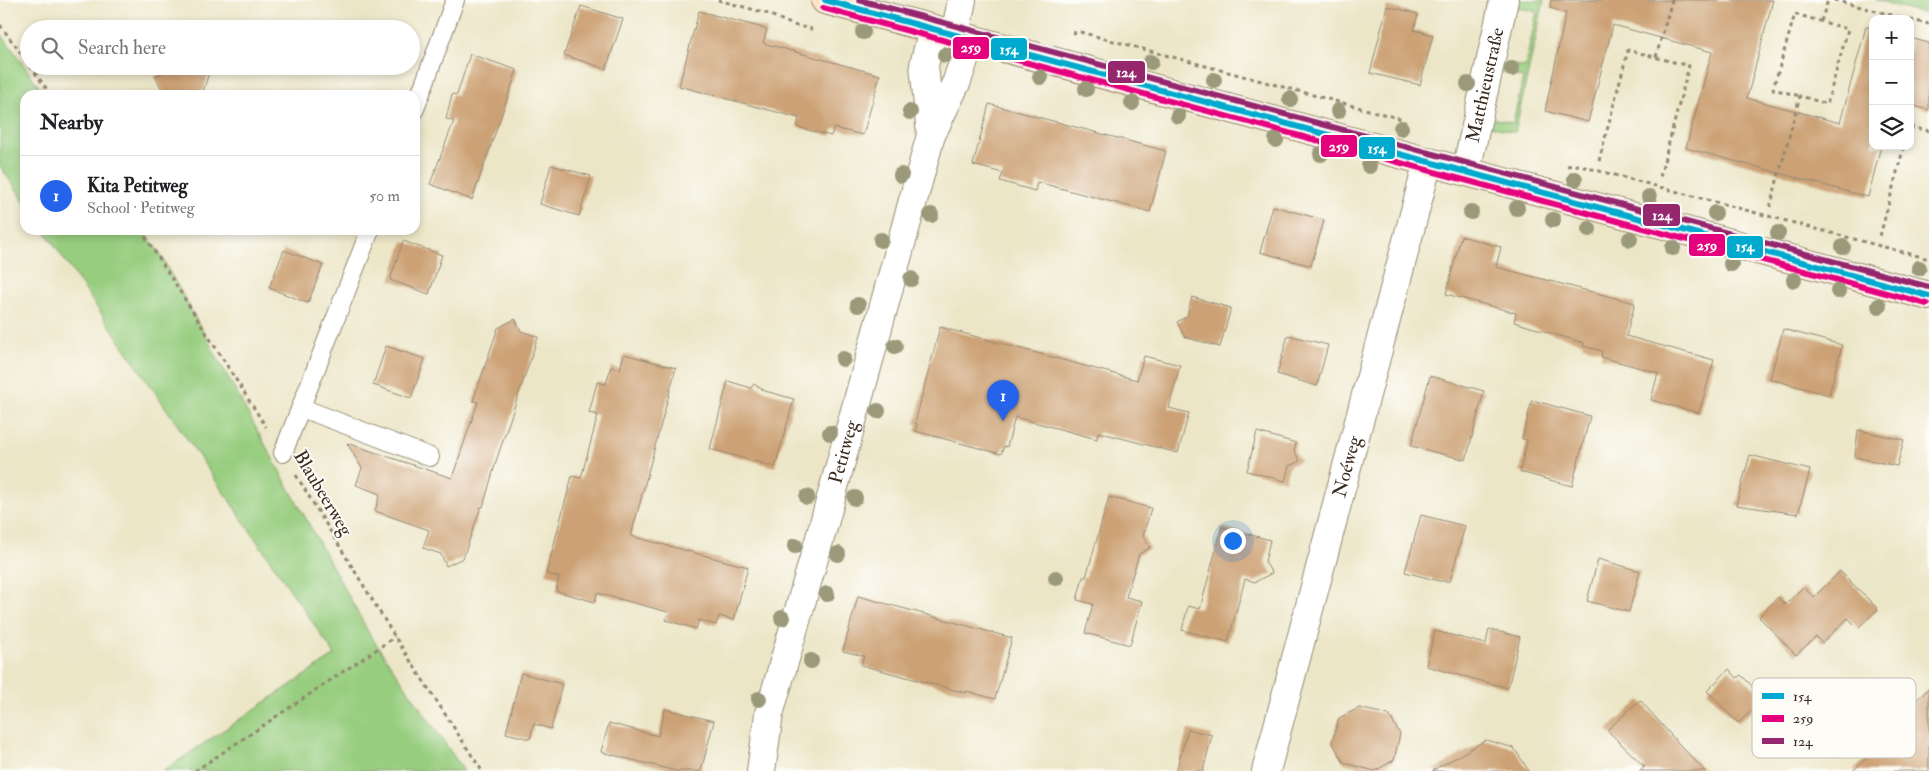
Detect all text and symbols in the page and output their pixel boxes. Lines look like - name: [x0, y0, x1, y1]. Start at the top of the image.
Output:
- map controls: [1869, 15, 1914, 150]
- button: +: [1869, 15, 1914, 60]
- search box: [20, 20, 420, 75]
- street label: Matthieustraße: [1461, 25, 1510, 145]
- icon: search: [38, 34, 66, 62]
- text: Search here: [78, 36, 166, 60]
- line badge: 259: [952, 36, 990, 60]
- line badge: 154: [990, 37, 1028, 61]
- text: 259: [961, 39, 981, 56]
- text: 154: [1000, 41, 1020, 58]
- line badge: 124: [1107, 60, 1146, 84]
- button: −: [1869, 60, 1914, 105]
- text: 124: [1116, 64, 1137, 81]
- button: layers: [1869, 105, 1914, 150]
- text: Nearby: [40, 109, 103, 136]
- line badge: 259: [1320, 134, 1358, 158]
- line badge: 154: [1358, 136, 1396, 160]
- text: 259: [1329, 138, 1349, 155]
- text: 154: [1368, 140, 1388, 157]
- text: Kita Petitweg: [87, 174, 188, 198]
- text: 1: [53, 186, 59, 206]
- text: 50 m: [369, 186, 400, 206]
- text: School · Petitweg: [87, 198, 195, 218]
- line badge: 124: [1642, 203, 1681, 227]
- text: 124: [1652, 207, 1673, 224]
- line badge: 259: [1688, 233, 1726, 257]
- line badge: 154: [1726, 235, 1764, 259]
- text: 259: [1697, 237, 1717, 254]
- text: 154: [1736, 238, 1756, 255]
- pin: 1: [987, 380, 1019, 421]
- street label: Petitweg: [823, 417, 864, 486]
- street label: Noéweg: [1327, 433, 1367, 500]
- street label: Blaubeerweg: [288, 446, 358, 541]
- your location: [1220, 528, 1246, 554]
- legend: [1752, 678, 1916, 758]
- text: 154: [1793, 688, 1813, 705]
- text: 259: [1793, 710, 1813, 727]
- text: 124: [1793, 733, 1814, 750]

